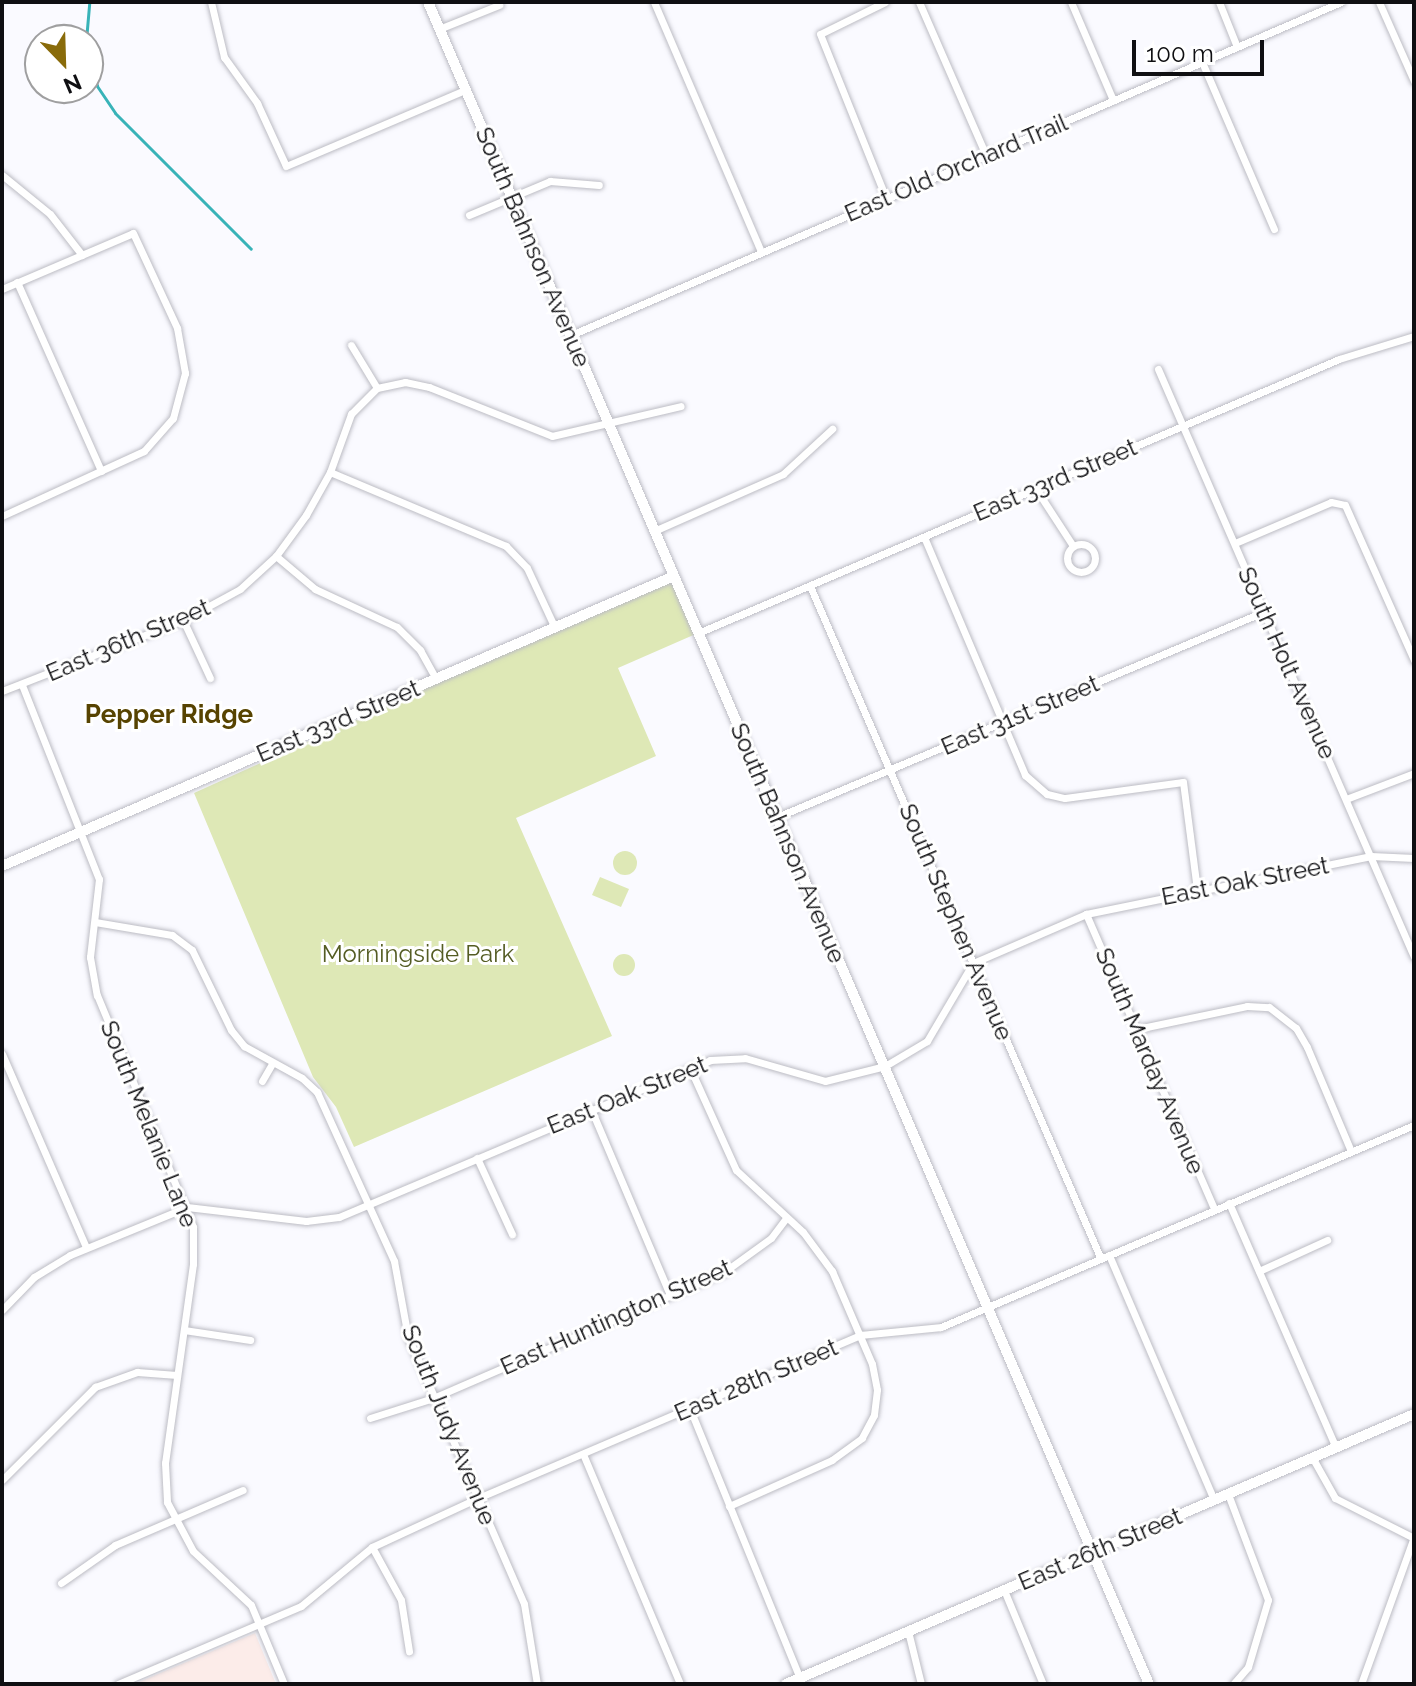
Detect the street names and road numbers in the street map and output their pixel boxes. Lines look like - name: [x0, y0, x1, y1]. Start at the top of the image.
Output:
- street label: East Old Orchard Trail: [840, 108, 1072, 228]
- street label: South Bahnson Avenue: [469, 122, 597, 372]
- street label: East 33rd Street: [969, 433, 1141, 527]
- street label: South Holt Avenue: [1232, 562, 1342, 764]
- street label: East 36th Street: [42, 592, 214, 688]
- street label: East 31st Street: [937, 669, 1103, 761]
- street label: East 33rd Street: [252, 674, 424, 768]
- street label: South Bahnson Avenue: [724, 718, 852, 968]
- street label: South Stephen Avenue: [893, 799, 1019, 1045]
- street label: East Oak Street: [1159, 851, 1331, 911]
- street label: South Marday Avenue: [1089, 943, 1211, 1179]
- street label: South Melanie Lane: [94, 1016, 204, 1232]
- street label: East Oak Street: [543, 1050, 711, 1140]
- street label: East Huntington Street: [496, 1253, 736, 1381]
- street label: South Judy Avenue: [395, 1320, 503, 1530]
- street label: East 28th Street: [670, 1333, 842, 1427]
- street label: East 26th Street: [1014, 1502, 1186, 1596]

